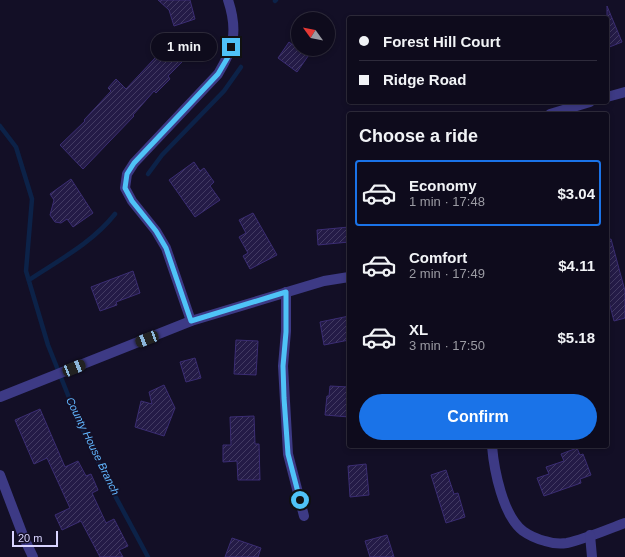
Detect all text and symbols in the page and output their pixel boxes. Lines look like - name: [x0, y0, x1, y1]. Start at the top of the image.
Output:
- north arrow: [291, 12, 335, 56]
- map controls: [291, 12, 335, 56]
- callout: 1 min: [151, 33, 217, 61]
- text: Forest Hill Court: [383, 33, 501, 50]
- route end: [222, 38, 240, 56]
- text: 1 min: [167, 39, 201, 54]
- text: Ridge Road: [383, 71, 466, 88]
- text: Choose a ride: [359, 126, 478, 146]
- icon: car: [361, 175, 397, 211]
- text: Economy: [409, 177, 477, 194]
- text: $3.04: [557, 185, 595, 202]
- text: 1 min · 17:48: [409, 194, 485, 209]
- icon: car: [361, 247, 397, 283]
- text: Comfort: [409, 249, 467, 266]
- text: $4.11: [558, 257, 595, 274]
- text: 2 min · 17:49: [409, 266, 485, 281]
- icon: car: [361, 319, 397, 355]
- text: XL: [409, 321, 428, 338]
- car: [134, 329, 160, 349]
- text: $5.18: [557, 329, 595, 346]
- text: 3 min · 17:50: [409, 338, 485, 353]
- car: [61, 358, 87, 378]
- button: Confirm: [359, 394, 597, 440]
- water label: County House Branch: [64, 395, 122, 497]
- route start: [291, 491, 309, 509]
- scale bar: [12, 529, 58, 548]
- text: 20 m: [18, 532, 42, 544]

